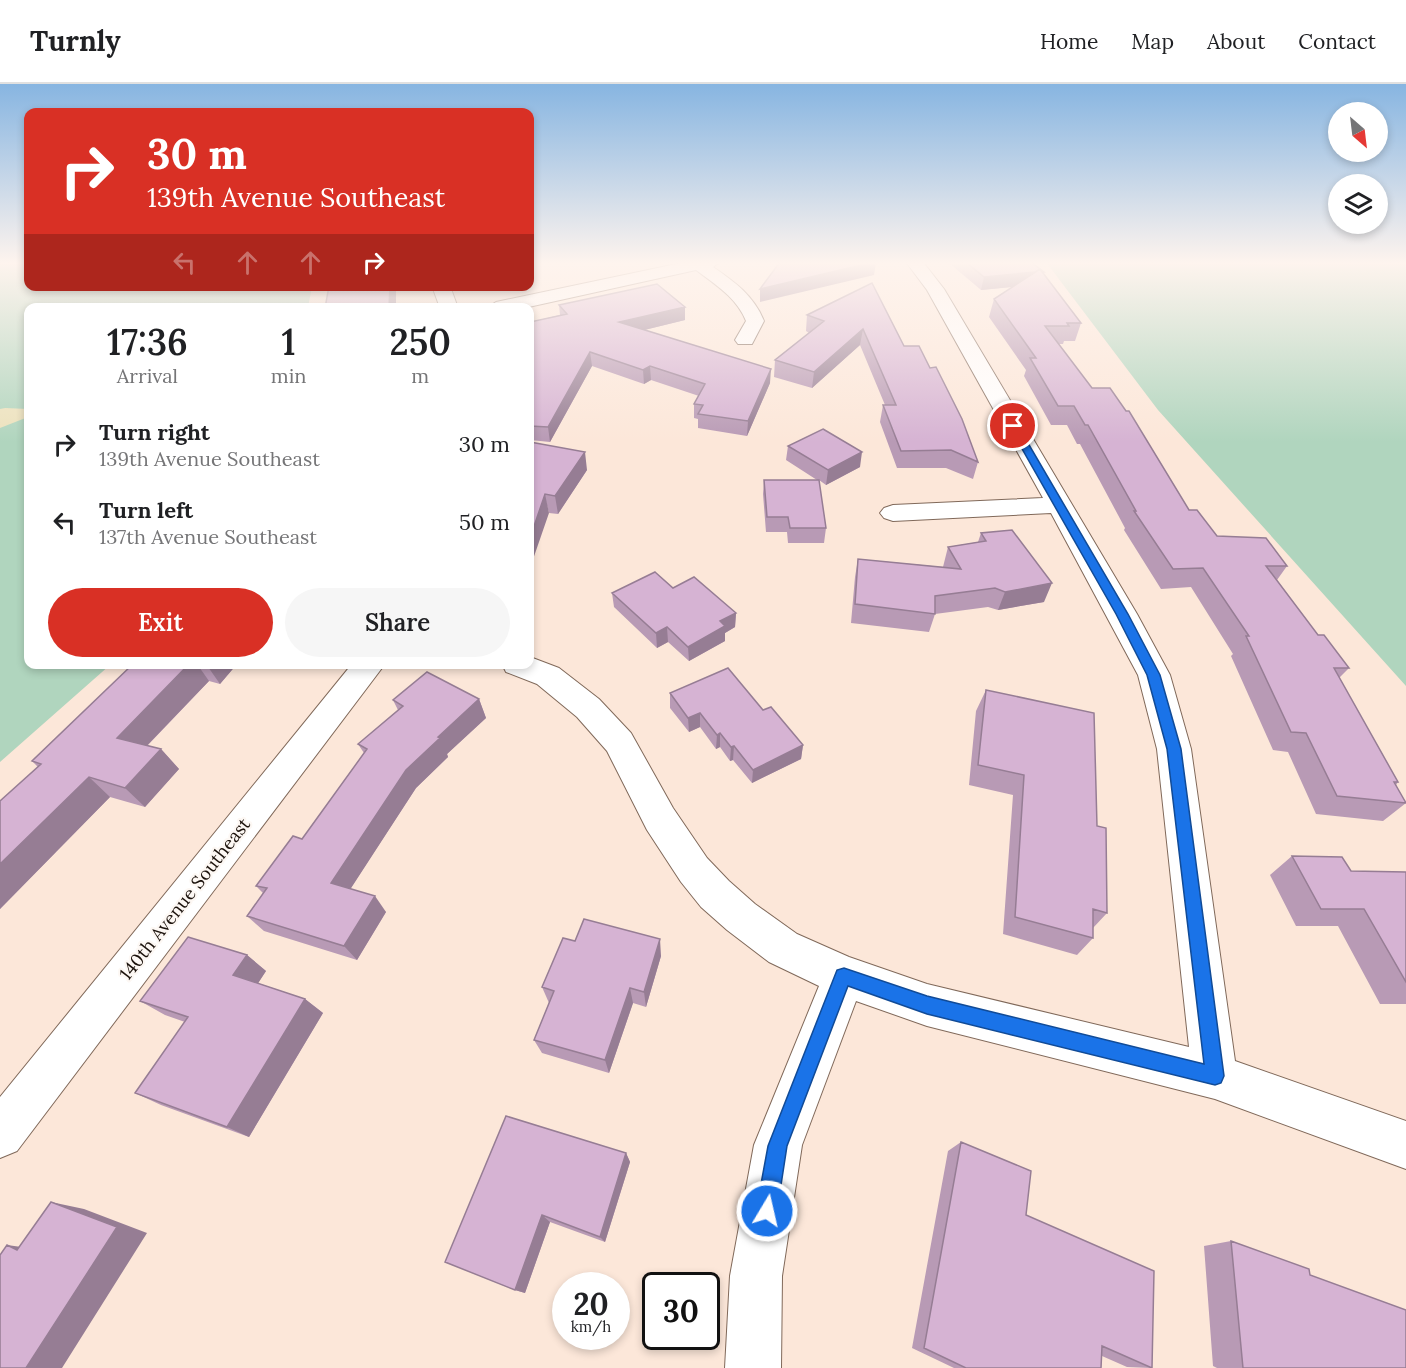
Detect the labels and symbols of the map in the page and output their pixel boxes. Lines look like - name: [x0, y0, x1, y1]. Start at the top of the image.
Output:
- north arrow: [1328, 102, 1388, 162]
- pin: [987, 400, 1038, 451]
- street label: 140th Avenue Southeast: [114, 813, 255, 984]
- position arrow: [735, 1179, 799, 1243]
- speed limit sign: 30: [642, 1272, 720, 1350]

